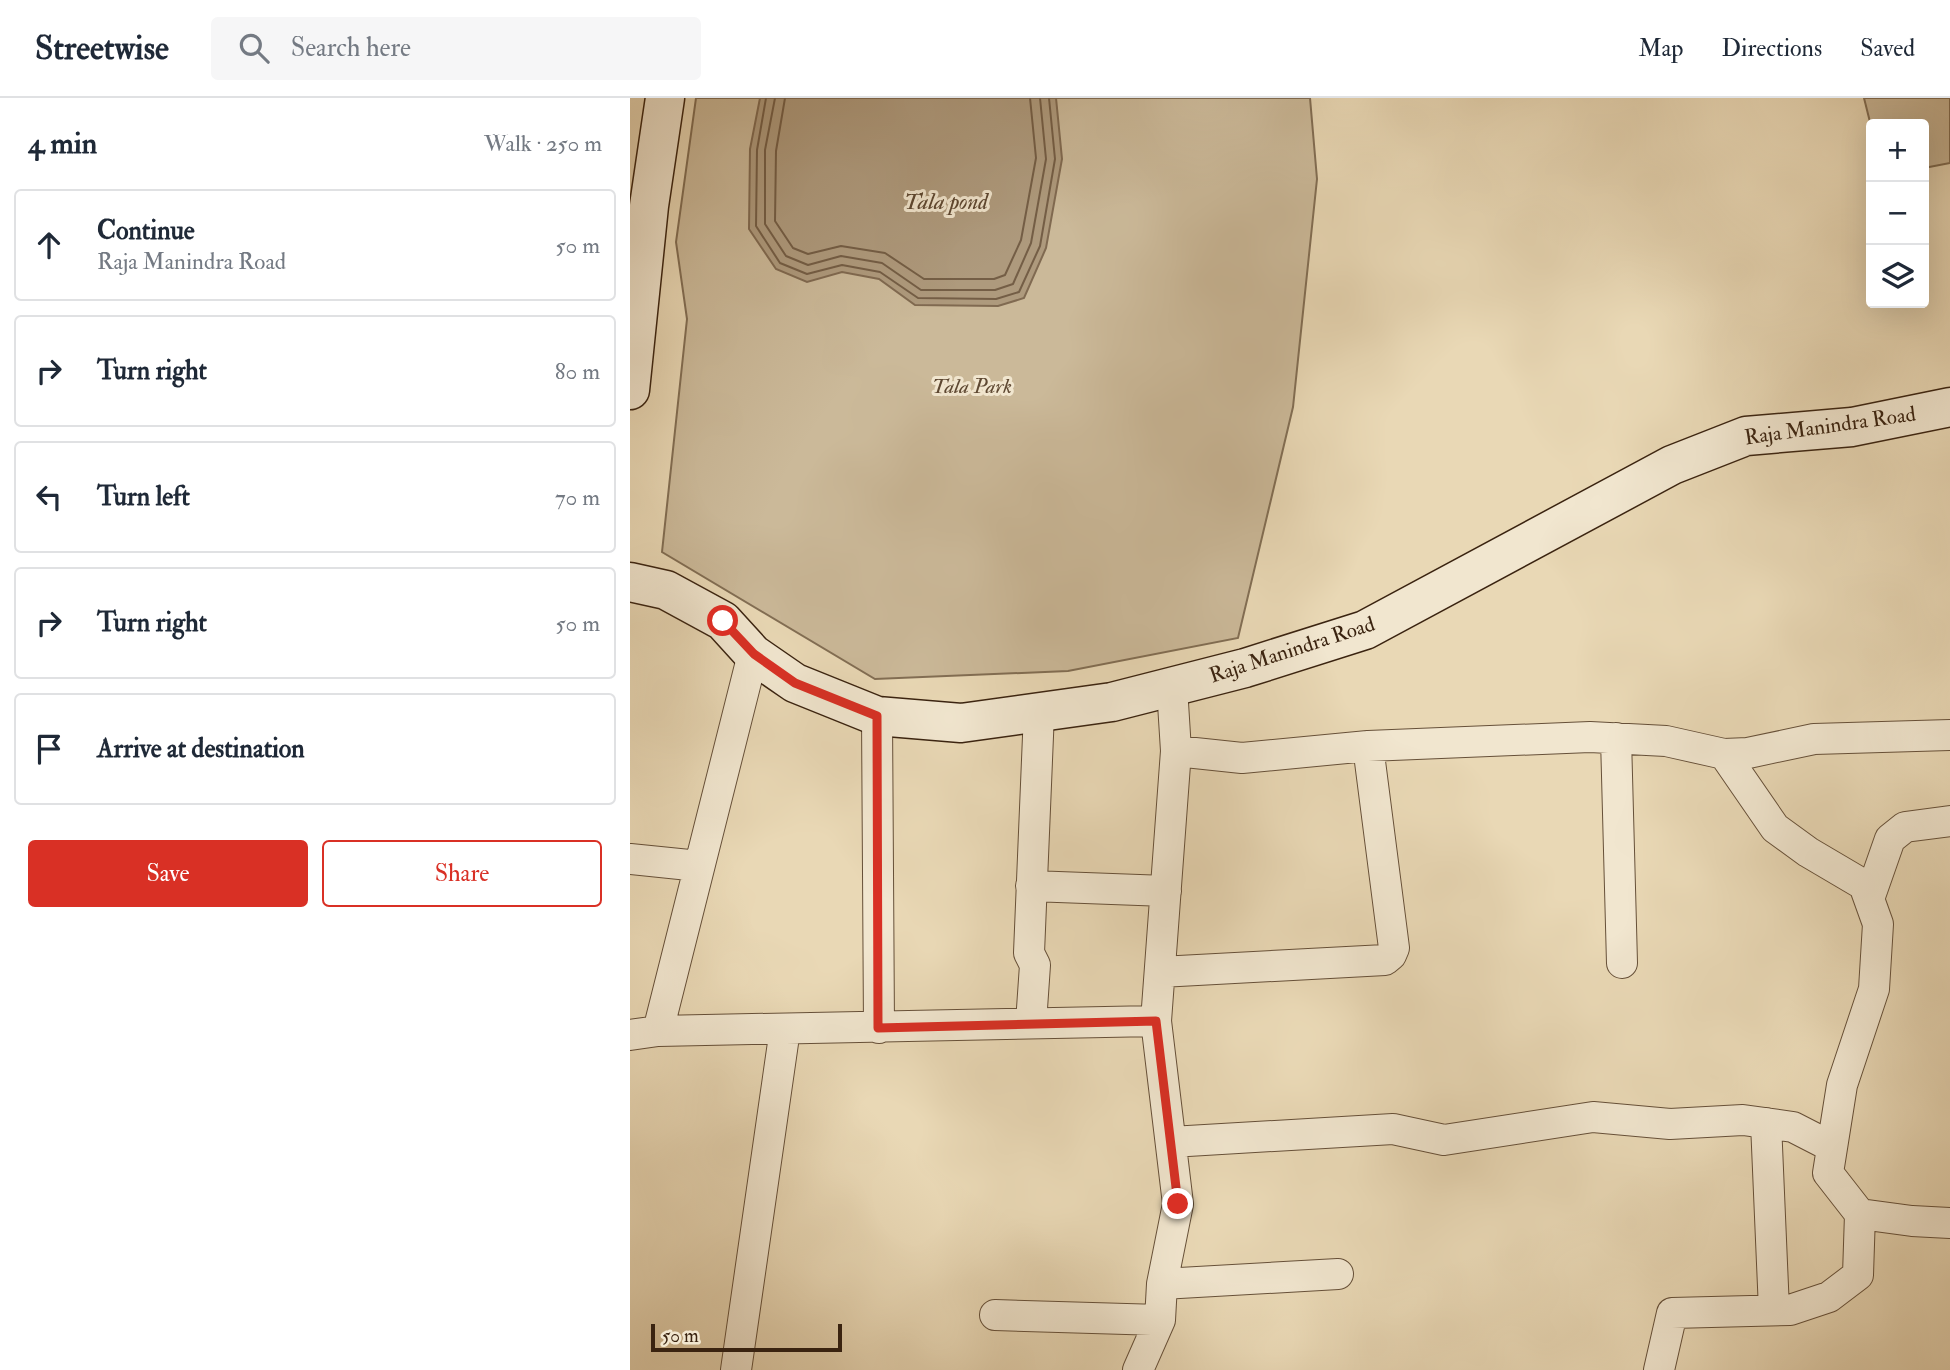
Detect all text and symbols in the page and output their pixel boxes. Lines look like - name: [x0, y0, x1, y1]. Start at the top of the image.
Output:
- search box: [211, 17, 701, 80]
- text: Streetwise: [35, 28, 169, 69]
- icon: search: [235, 29, 273, 67]
- text: Search here: [291, 32, 411, 64]
- text: Map: [1638, 33, 1683, 64]
- text: Directions: [1721, 33, 1822, 64]
- text: Saved: [1860, 33, 1915, 64]
- map controls: [1866, 119, 1929, 308]
- button: +: [1866, 119, 1929, 182]
- text: 4 min: [28, 125, 97, 162]
- text: Walk · 250 m: [484, 129, 602, 158]
- button: −: [1866, 182, 1929, 245]
- water label: Tala pond: [904, 187, 989, 216]
- text: Continue: [97, 215, 195, 247]
- icon: ahead: [30, 226, 68, 264]
- text: 50 m: [556, 231, 600, 260]
- button: layers: [1866, 245, 1929, 308]
- text: Raja Manindra Road: [97, 247, 286, 276]
- icon: right: [30, 352, 68, 390]
- text: Turn right: [97, 355, 207, 387]
- text: 80 m: [555, 357, 600, 386]
- park label: Tala Park: [932, 373, 1012, 400]
- street label: Raja Manindra Road: [1743, 401, 1918, 451]
- icon: left: [30, 478, 68, 516]
- text: Turn left: [97, 481, 190, 513]
- text: 70 m: [555, 483, 600, 512]
- icon: right: [30, 604, 68, 642]
- route start: [707, 605, 738, 636]
- text: Turn right: [97, 607, 207, 639]
- text: 50 m: [556, 609, 600, 638]
- street label: Raja Manindra Road: [1206, 610, 1379, 690]
- icon: arrive: [30, 730, 68, 768]
- text: Arrive at destination: [97, 733, 305, 765]
- button: Save: [28, 840, 308, 907]
- button: Share: [322, 840, 602, 907]
- route end: [1162, 1188, 1193, 1219]
- scale bar: [651, 1321, 842, 1353]
- text: 50 m: [662, 1324, 699, 1348]

